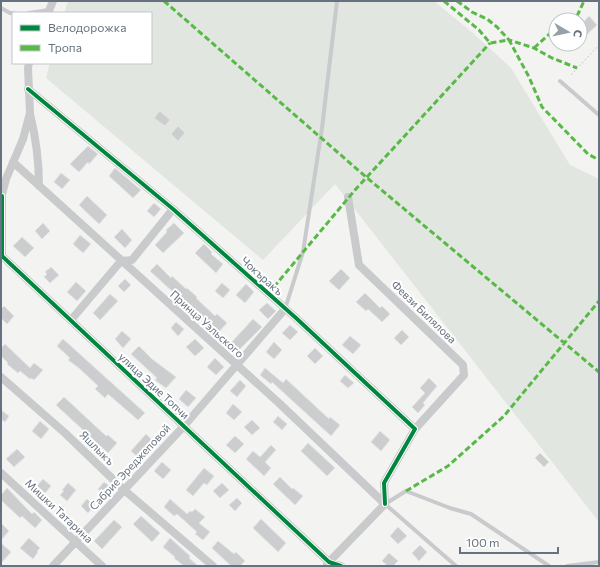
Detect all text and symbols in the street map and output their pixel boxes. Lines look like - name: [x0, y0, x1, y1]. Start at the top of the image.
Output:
- legend: [12, 12, 152, 64]
- north arrow: [548, 12, 588, 52]
- text: Велодорожка: [48, 20, 126, 34]
- text: С: [571, 29, 585, 39]
- text: Тропа: [48, 40, 82, 54]
- street label: Чокъракъ: [239, 254, 286, 298]
- street label: Февзи Билялова: [389, 278, 459, 346]
- street label: Принца Уэльского: [168, 287, 247, 360]
- street label: улица Эдие Топчи: [116, 350, 192, 422]
- street label: Сабрие Эреджеповой: [86, 421, 173, 512]
- street label: Яшлыкъ: [77, 428, 117, 468]
- street label: Мишки Татарина: [23, 476, 96, 545]
- scale bar: [460, 529, 558, 555]
- text: 100 m: [466, 535, 500, 549]

